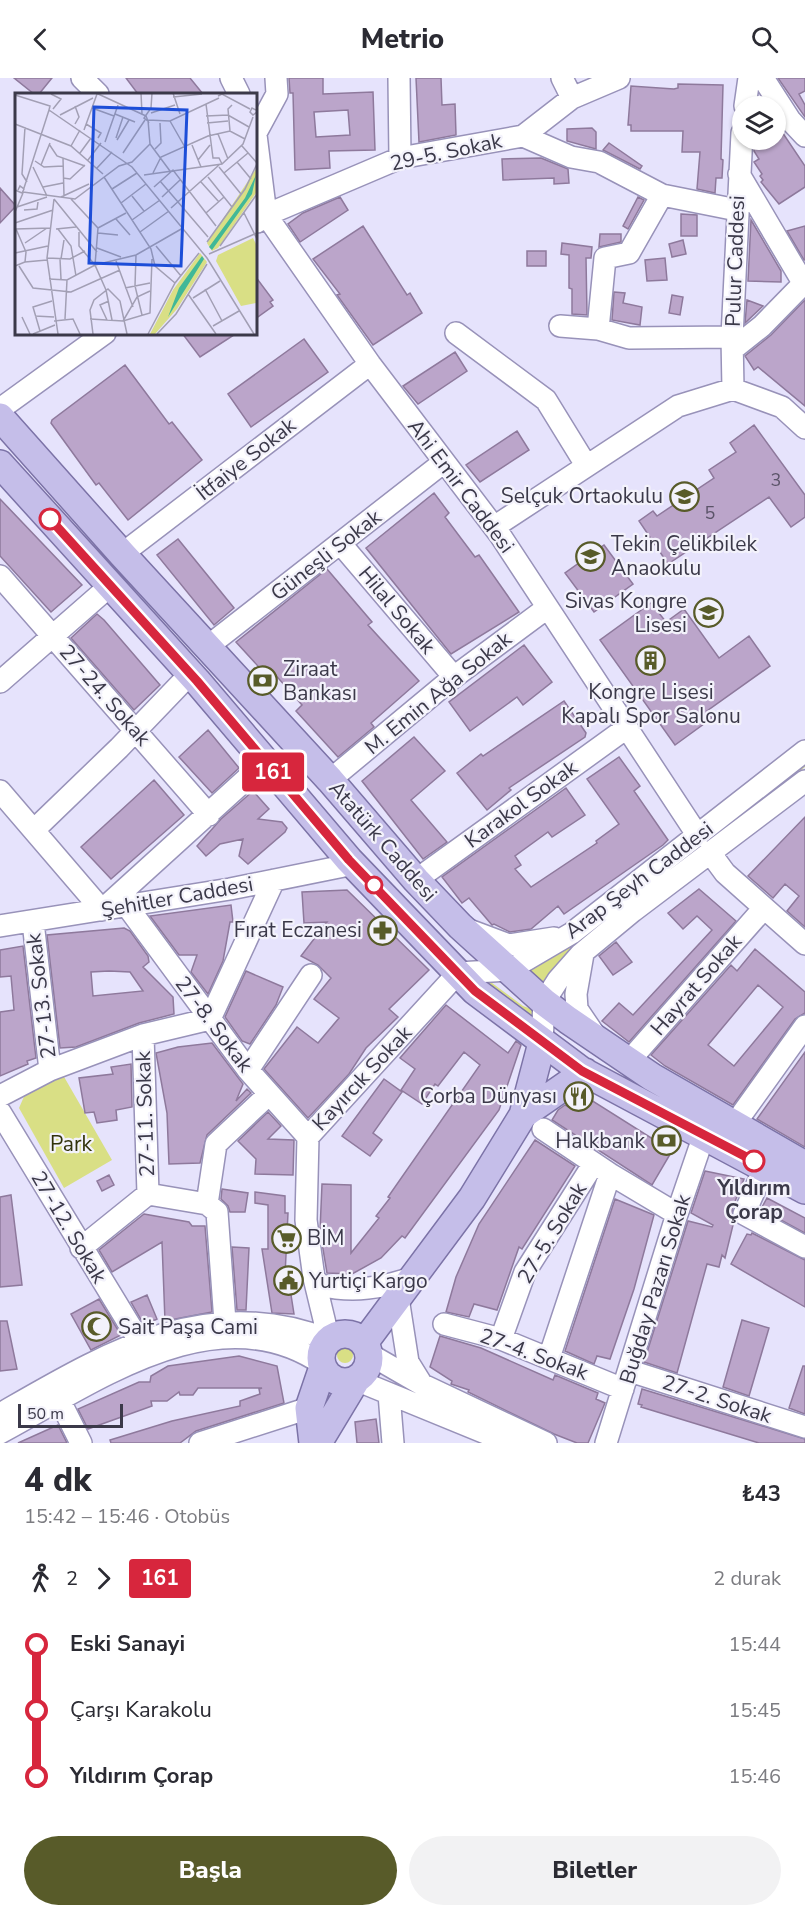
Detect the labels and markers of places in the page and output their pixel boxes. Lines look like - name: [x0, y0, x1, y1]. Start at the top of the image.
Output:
- school or university icon: Selçuk Ortaokulu: [668, 480, 700, 512]
- place label: Selçuk Ortaokulu: [501, 482, 663, 510]
- unlabelled marker: [39, 508, 61, 530]
- place label: Tekin Çelikbilek Anaokulu: [611, 530, 757, 582]
- school or university icon: Tekin Çelikbilek Anaokulu: [574, 540, 606, 572]
- place label: Sivas Kongre Lisesi: [565, 587, 687, 639]
- school or university icon: Sivas Kongre Lisesi: [692, 597, 724, 629]
- building icon: Kongre Lisesi Kapalı Spor Salonu: [635, 645, 667, 677]
- place label: Ziraat Bankası: [283, 655, 357, 707]
- bank icon: Ziraat Bankası: [246, 665, 278, 697]
- place label: Kongre Lisesi Kapalı Spor Salonu: [561, 678, 741, 730]
- unlabelled marker: [365, 876, 383, 894]
- pharmacy icon: Fırat Eczanesi: [367, 914, 399, 946]
- place label: Fırat Eczanesi: [234, 916, 362, 944]
- restaurant icon: Çorba Dünyası: [562, 1080, 594, 1112]
- place label: Çorba Dünyası: [420, 1082, 557, 1110]
- bank icon: Halkbank: [650, 1125, 682, 1157]
- place label: Halkbank: [555, 1127, 645, 1155]
- marker: Yıldırım Çorap: [743, 1150, 765, 1172]
- place label: Yıldırım Çorap: [716, 1174, 791, 1226]
- supermarket icon: BİM: [270, 1222, 302, 1254]
- place label: BİM: [307, 1224, 345, 1252]
- public building icon: Yurtiçi Kargo: [272, 1265, 304, 1297]
- place label: Yurtiçi Kargo: [308, 1267, 428, 1295]
- mosque icon: Sait Paşa Cami: [81, 1311, 113, 1343]
- place label: Sait Paşa Cami: [118, 1313, 258, 1341]

